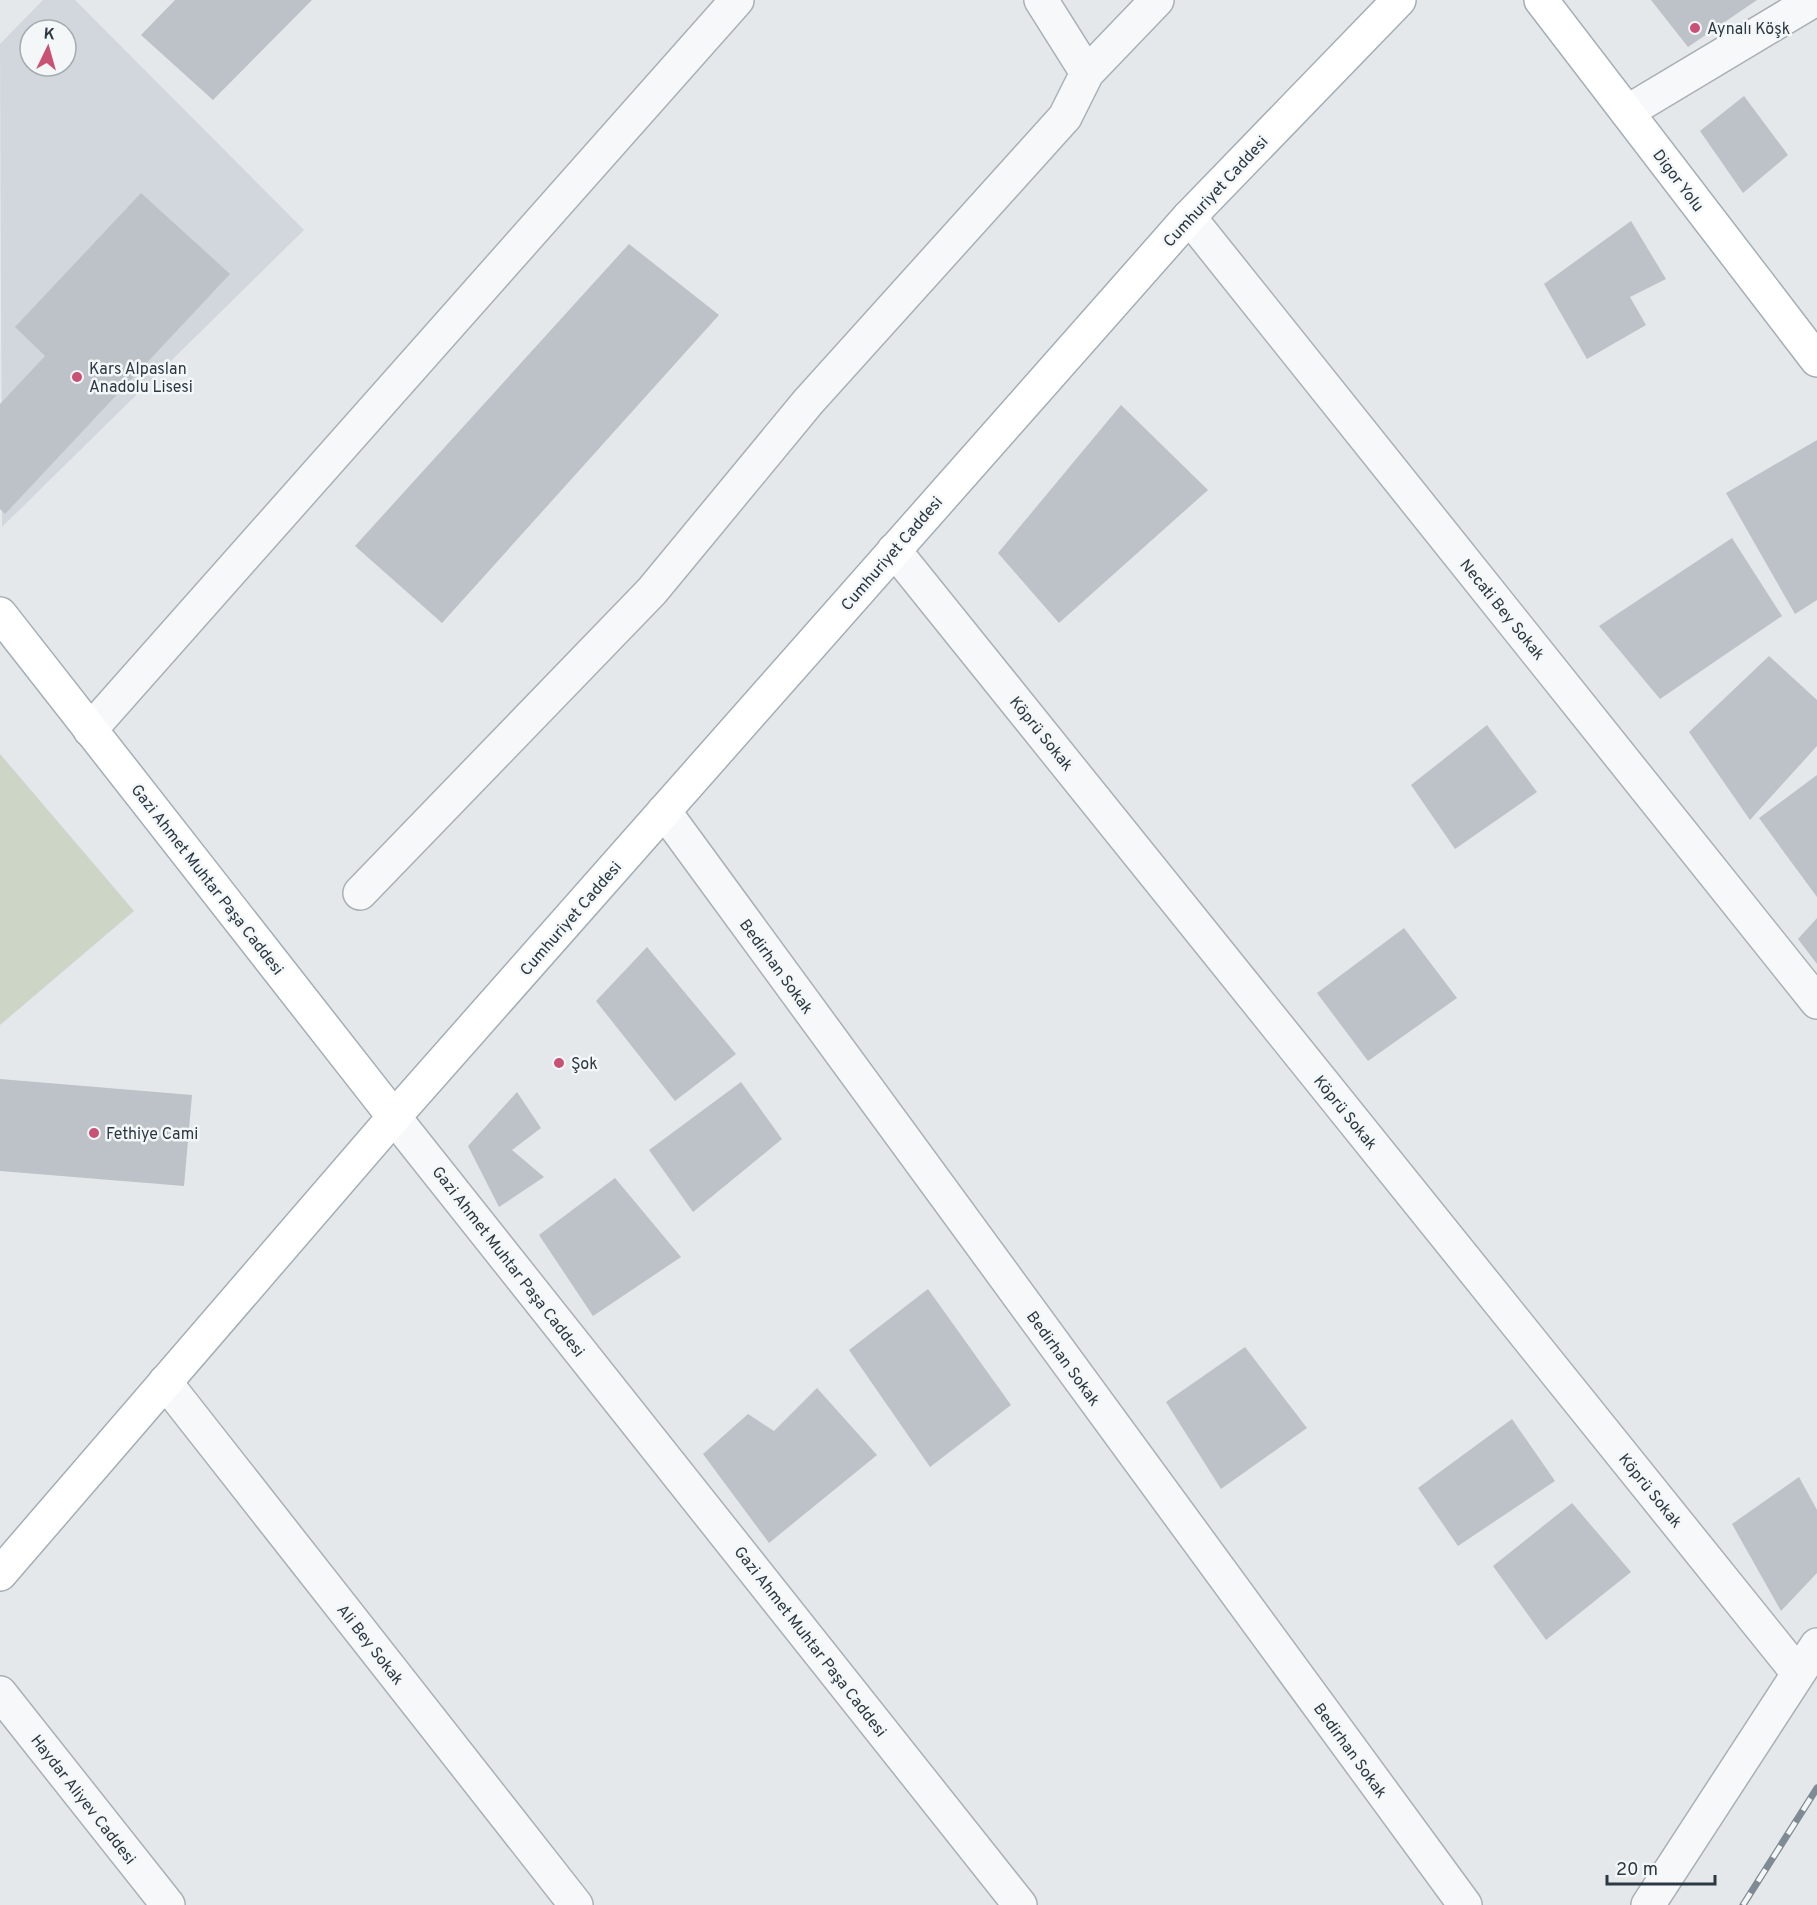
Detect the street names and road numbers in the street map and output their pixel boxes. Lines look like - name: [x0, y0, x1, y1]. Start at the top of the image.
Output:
- street label: Cumhuriyet Caddesi: [1160, 133, 1273, 252]
- street label: Digor Yolu: [1647, 146, 1707, 216]
- street label: Cumhuriyet Caddesi: [837, 493, 948, 616]
- street label: Necati Bey Sokak: [1455, 556, 1548, 665]
- street label: Köprü Sokak: [1004, 693, 1077, 776]
- street label: Gazi Ahmet Muhtar Paşa Caddesi: [126, 781, 287, 980]
- street label: Cumhuriyet Caddesi: [516, 858, 627, 981]
- street label: Bedirhan Sokak: [734, 916, 817, 1019]
- street label: Köprü Sokak: [1308, 1072, 1381, 1155]
- street label: Gazi Ahmet Muhtar Paşa Caddesi: [427, 1163, 588, 1362]
- street label: Bedirhan Sokak: [1021, 1308, 1104, 1411]
- street label: Köprü Sokak: [1613, 1450, 1686, 1533]
- street label: Gazi Ahmet Muhtar Paşa Caddesi: [729, 1543, 890, 1742]
- street label: Ali Bey Sokak: [332, 1601, 407, 1690]
- street label: Bedirhan Sokak: [1308, 1700, 1391, 1803]
- street label: Haydar Aliyev Caddesi: [26, 1731, 139, 1869]

